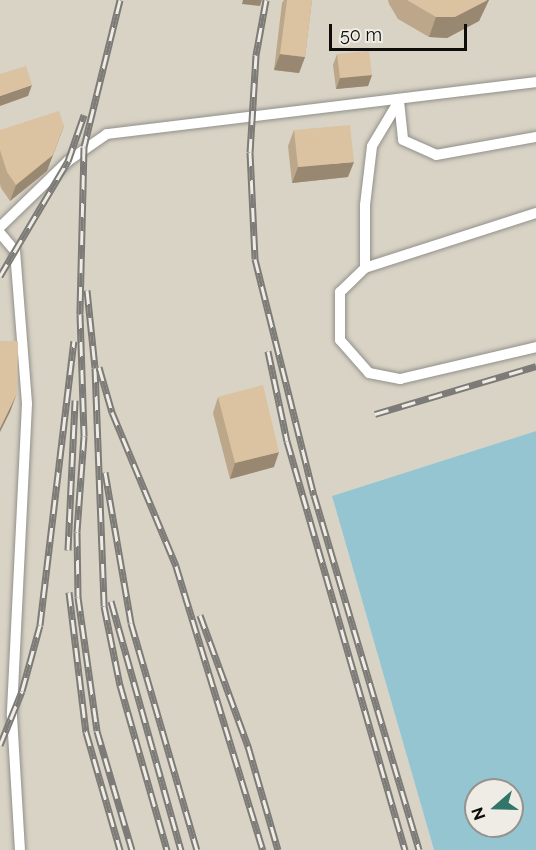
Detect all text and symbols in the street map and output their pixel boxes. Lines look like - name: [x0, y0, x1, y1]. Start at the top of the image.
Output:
- scale bar: [332, 12, 470, 50]
- text: 50 m: [340, 24, 382, 45]
- north arrow: [464, 778, 524, 838]
- text: N: [467, 805, 490, 823]

